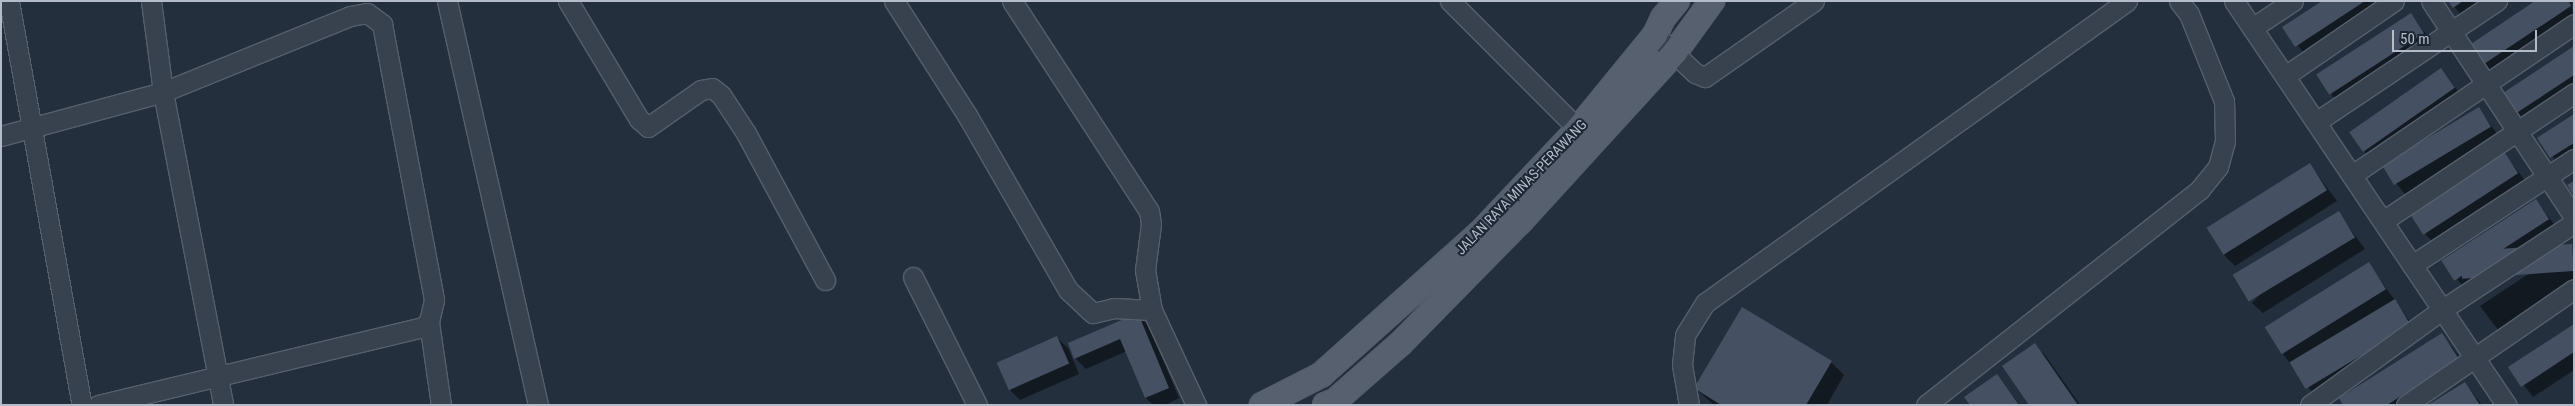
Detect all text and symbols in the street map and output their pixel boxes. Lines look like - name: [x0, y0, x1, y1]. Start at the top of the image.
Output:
- scale bar: [2395, 20, 2540, 52]
- text: 50 m: [2400, 30, 2430, 48]
- street label: JALAN RAYA MINAS-PERAWANG: [1452, 116, 1590, 258]

